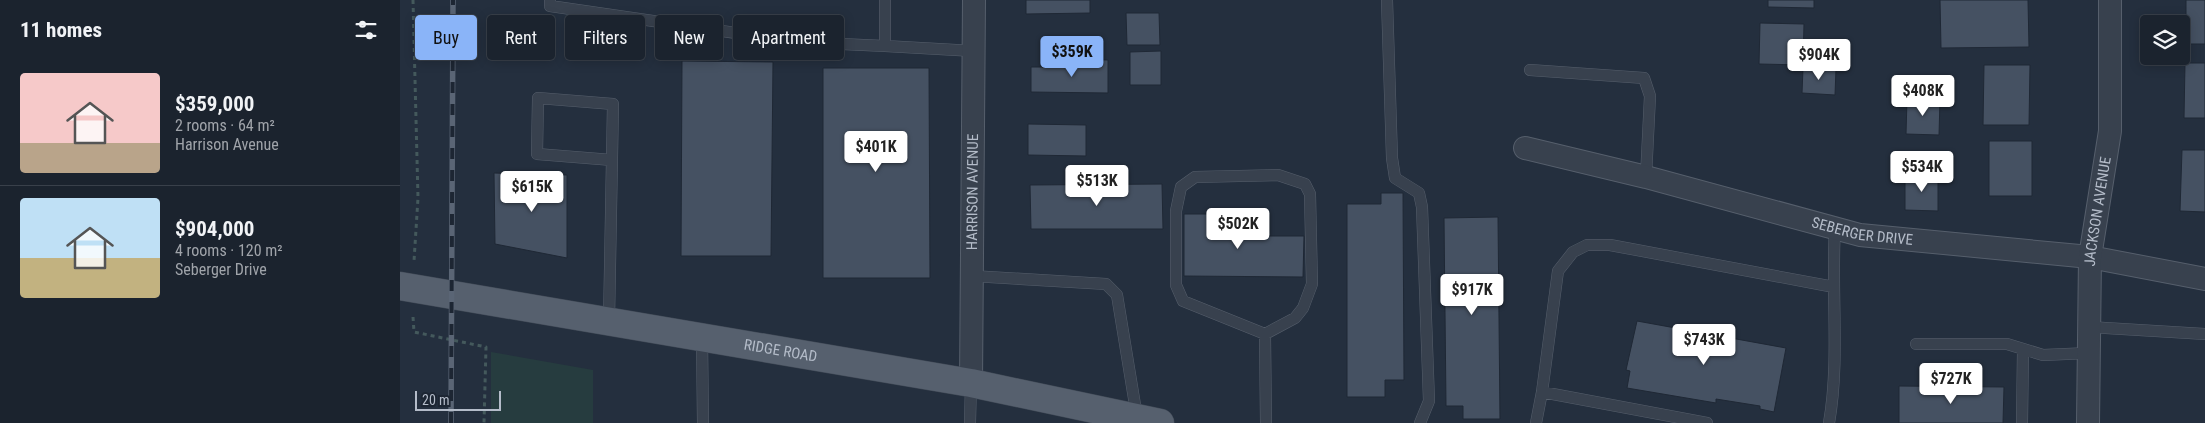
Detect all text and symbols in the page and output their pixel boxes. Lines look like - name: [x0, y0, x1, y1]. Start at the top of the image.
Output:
- chip: Buy: [415, 15, 477, 60]
- chip: Rent: [487, 15, 555, 60]
- chip: Filters: [565, 15, 645, 60]
- chip: New: [655, 15, 723, 60]
- chip: Apartment: [733, 15, 844, 60]
- map controls: [2140, 15, 2190, 65]
- button: layers: [2140, 15, 2190, 65]
- icon: filters: [352, 16, 380, 44]
- text: 11 homes: [20, 18, 102, 42]
- pin: $359K: [1037, 36, 1107, 78]
- pin: $904K: [1784, 38, 1854, 81]
- text: $359K: [1051, 42, 1093, 61]
- text: $904K: [1798, 45, 1840, 64]
- pin: $408K: [1888, 74, 1958, 117]
- text: $408K: [1902, 81, 1944, 100]
- text: $359,000: [175, 92, 254, 116]
- icon: home: [60, 93, 120, 153]
- text: 2 rooms · 64 m²: [175, 116, 275, 135]
- pin: $401K: [841, 130, 911, 173]
- street label: HARRISON AVENUE: [963, 134, 982, 250]
- text: Harrison Avenue: [175, 135, 279, 154]
- text: $401K: [855, 137, 897, 156]
- pin: $534K: [1887, 150, 1957, 193]
- street label: JACKSON AVENUE: [2081, 155, 2115, 267]
- text: $534K: [1901, 157, 1943, 176]
- pin: $513K: [1062, 164, 1132, 207]
- pin: $615K: [497, 170, 567, 213]
- text: $513K: [1076, 171, 1118, 190]
- text: $615K: [511, 177, 553, 196]
- pin: $502K: [1203, 208, 1273, 250]
- street label: SEBERGER DRIVE: [1810, 213, 1914, 249]
- text: $502K: [1217, 214, 1259, 233]
- text: $904,000: [175, 217, 254, 241]
- icon: home: [60, 218, 120, 278]
- text: 4 rooms · 120 m²: [175, 241, 283, 260]
- text: Seberger Drive: [175, 260, 267, 279]
- pin: $917K: [1437, 274, 1507, 316]
- text: $917K: [1451, 280, 1493, 299]
- pin: $743K: [1669, 324, 1739, 366]
- text: $743K: [1683, 330, 1725, 349]
- street label: RIDGE ROAD: [742, 336, 819, 366]
- pin: $727K: [1916, 362, 1986, 405]
- text: $727K: [1930, 369, 1972, 388]
- scale bar: [415, 388, 501, 411]
- text: 20 m: [422, 392, 450, 408]

